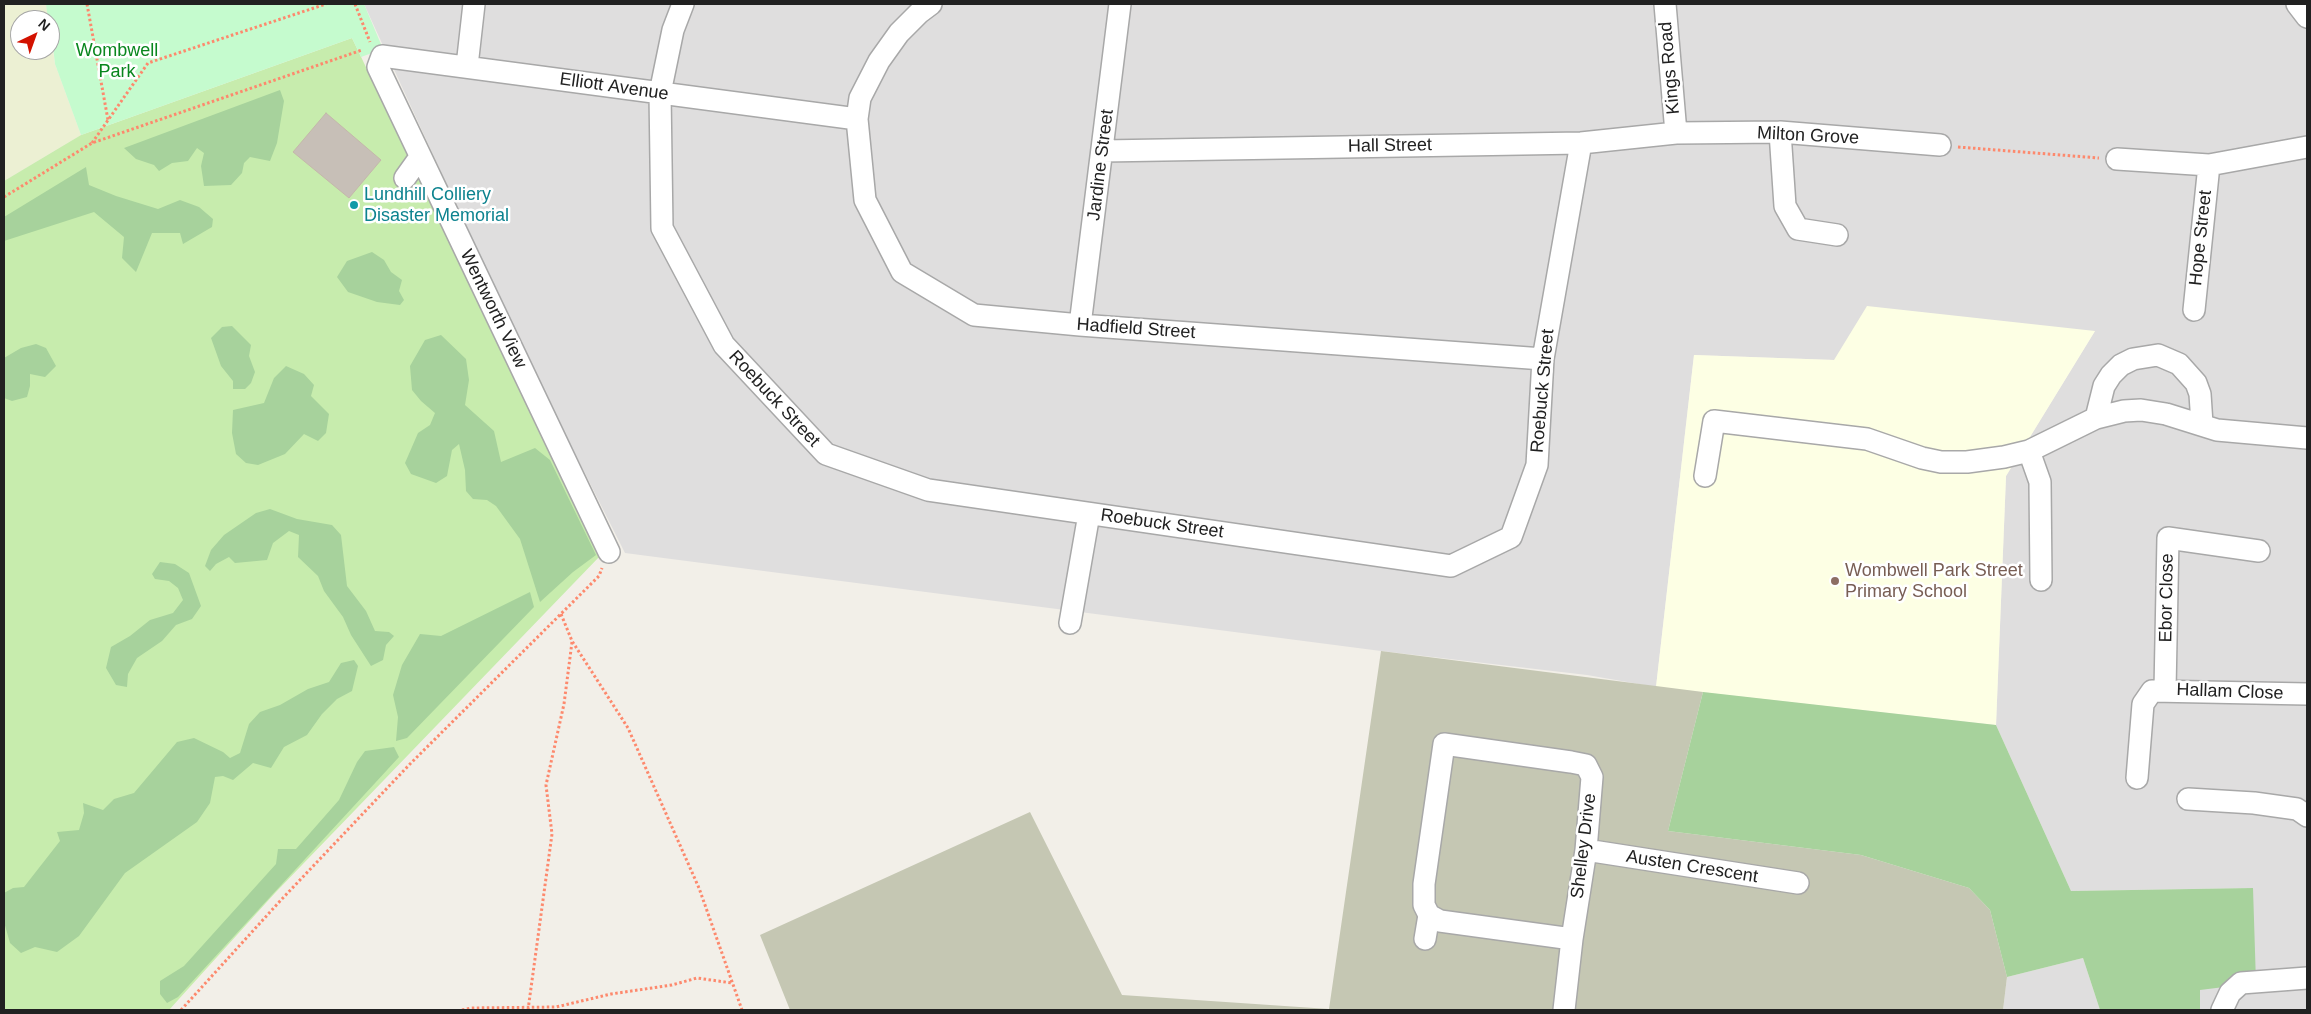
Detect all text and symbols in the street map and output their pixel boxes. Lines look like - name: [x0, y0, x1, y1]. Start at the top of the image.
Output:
- north arrow: [10, 10, 60, 60]
- text: N: [35, 15, 53, 34]
- street label: Kings Road: [1655, 21, 1685, 115]
- park label: Wombwell Park: [76, 40, 158, 82]
- street label: Elliott Avenue: [558, 69, 670, 105]
- street label: Jardine Street: [1083, 108, 1119, 222]
- street label: Milton Grove: [1756, 123, 1860, 149]
- street label: Hall Street: [1348, 134, 1432, 158]
- place label: Lundhill Colliery Disaster Memorial: [364, 184, 509, 226]
- street label: Hope Street: [2185, 189, 2217, 287]
- marker: Lundhill Colliery Disaster Memorial: [348, 199, 360, 211]
- street label: Wentworth View: [455, 246, 531, 372]
- street label: Hadfield Street: [1076, 314, 1196, 344]
- street label: Roebuck Street: [1527, 328, 1559, 454]
- street label: Roebuck Street: [724, 346, 824, 452]
- street label: Roebuck Street: [1099, 505, 1225, 543]
- street label: Ebor Close: [2155, 553, 2179, 643]
- place label: Wombwell Park Street Primary School: [1845, 560, 2023, 602]
- marker: Wombwell Park Street Primary School: [1829, 575, 1841, 587]
- street label: Hallam Close: [2176, 679, 2284, 705]
- street label: Shelley Drive: [1567, 792, 1601, 900]
- street label: Austen Crescent: [1625, 846, 1759, 888]

